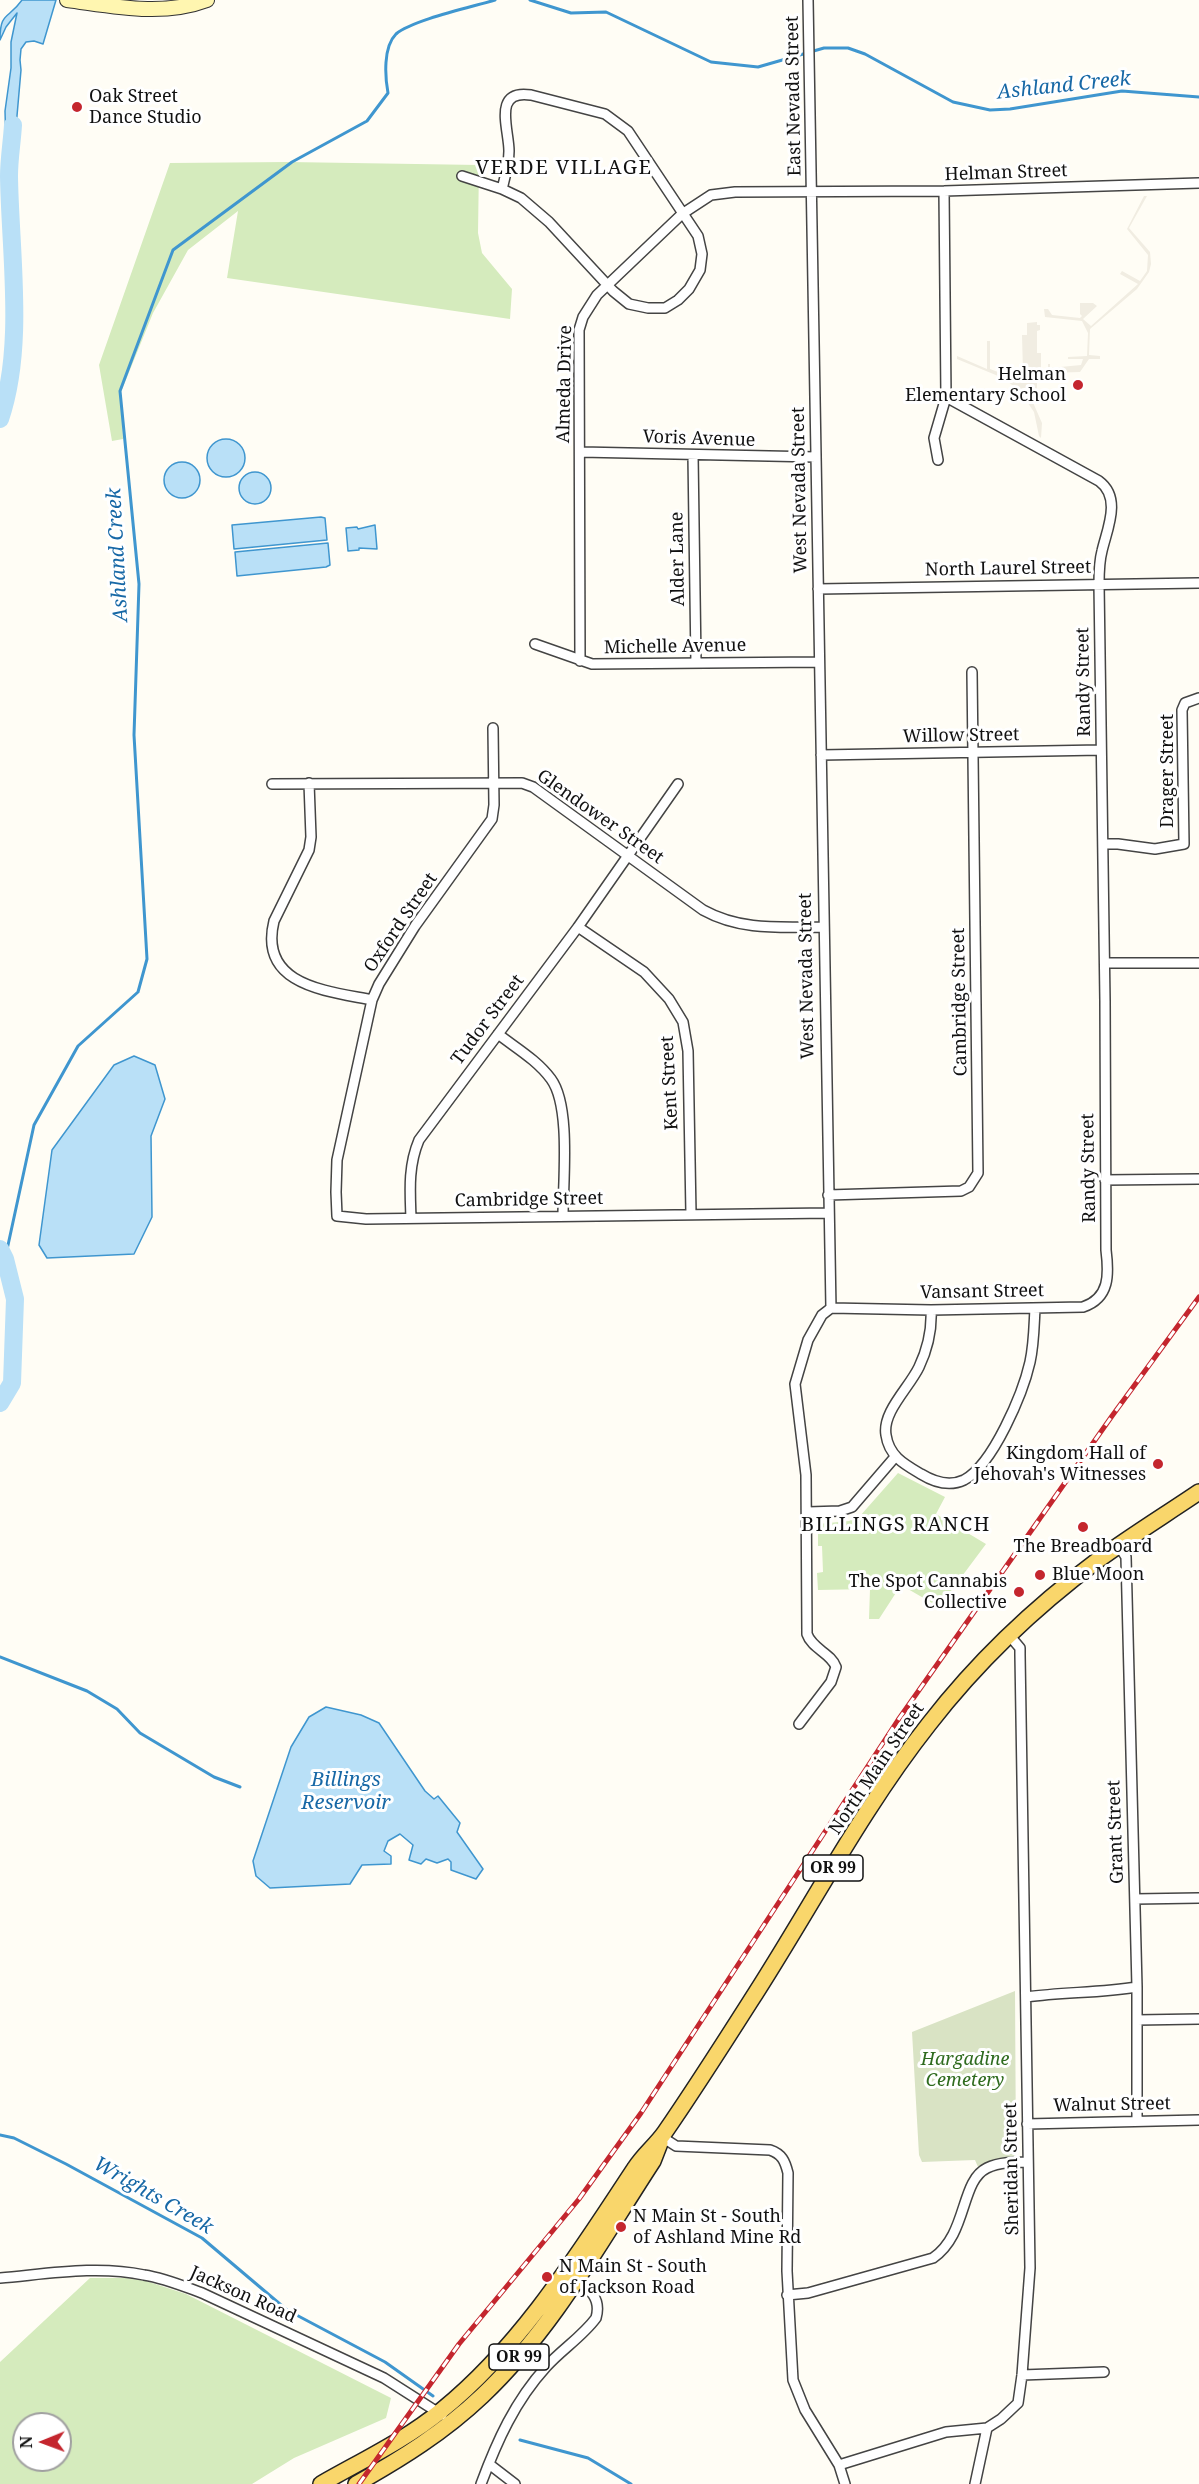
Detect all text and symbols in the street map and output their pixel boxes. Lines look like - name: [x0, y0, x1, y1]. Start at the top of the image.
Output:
- street label: East Nevada Street: [782, 16, 806, 176]
- water label: Ashland Creek: [996, 67, 1132, 105]
- place label: Oak Street Dance Studio: [89, 86, 202, 128]
- marker: Oak Street Dance Studio: [70, 100, 84, 114]
- district label: VERDE VILLAGE: [476, 156, 652, 180]
- street label: Helman Street: [944, 160, 1068, 186]
- street label: Almeda Drive: [553, 325, 577, 443]
- place label: Helman Elementary School: [905, 364, 1066, 406]
- marker: Helman Elementary School: [1071, 378, 1085, 392]
- street label: West Nevada Street: [788, 407, 812, 573]
- street label: Voris Avenue: [642, 426, 756, 452]
- water label: Ashland Creek: [102, 487, 134, 623]
- street label: Alder Lane: [666, 511, 690, 607]
- street label: North Laurel Street: [925, 557, 1091, 581]
- street label: Randy Street: [1072, 627, 1096, 737]
- street label: Michelle Avenue: [604, 635, 746, 659]
- street label: Drager Street: [1157, 714, 1179, 828]
- street label: Willow Street: [903, 724, 1019, 748]
- street label: Glendower Street: [533, 765, 667, 869]
- street label: Oxford Street: [360, 869, 442, 977]
- street label: West Nevada Street: [795, 893, 819, 1059]
- street label: Cambridge Street: [948, 927, 972, 1077]
- street label: Tudor Street: [447, 971, 529, 1069]
- street label: Kent Street: [657, 1035, 683, 1131]
- street label: Randy Street: [1077, 1113, 1101, 1223]
- street label: Cambridge Street: [454, 1188, 604, 1212]
- street label: Vansant Street: [920, 1280, 1044, 1304]
- place label: Kingdom Hall of Jehovah's Witnesses: [974, 1443, 1146, 1486]
- marker: Kingdom Hall of Jehovah's Witnesses: [1151, 1457, 1165, 1471]
- district label: BILLINGS RANCH: [801, 1513, 991, 1537]
- marker: The Breadboard: [1076, 1520, 1090, 1534]
- place label: The Breadboard: [1014, 1536, 1152, 1558]
- place label: Blue Moon: [1052, 1564, 1144, 1586]
- marker: Blue Moon: [1033, 1568, 1047, 1582]
- place label: The Spot Cannabis Collective: [849, 1571, 1007, 1614]
- marker: The Spot Cannabis Collective: [1012, 1585, 1026, 1599]
- street label: North Main Street: [825, 1699, 929, 1839]
- water label: Billings Reservoir: [301, 1768, 391, 1815]
- street label: Grant Street: [1103, 1780, 1129, 1884]
- road number: OR 99: [803, 1855, 863, 1881]
- park label: Hargadine Cemetery: [921, 2049, 1009, 2092]
- street label: Walnut Street: [1053, 2093, 1171, 2117]
- street label: Sheridan Street: [1000, 2102, 1024, 2236]
- water label: Wrights Creek: [89, 2152, 217, 2240]
- place label: N Main St - South of Ashland Mine Rd: [633, 2206, 801, 2248]
- marker: N Main St - South of Ashland Mine Rd: [614, 2220, 628, 2234]
- place label: N Main St - South of Jackson Road: [559, 2256, 707, 2298]
- street label: Jackson Road: [186, 2262, 300, 2328]
- marker: N Main St - South of Jackson Road: [540, 2270, 554, 2284]
- road number: OR 99: [489, 2344, 549, 2370]
- north arrow: [12, 2412, 72, 2472]
- text: N: [15, 2436, 37, 2449]

